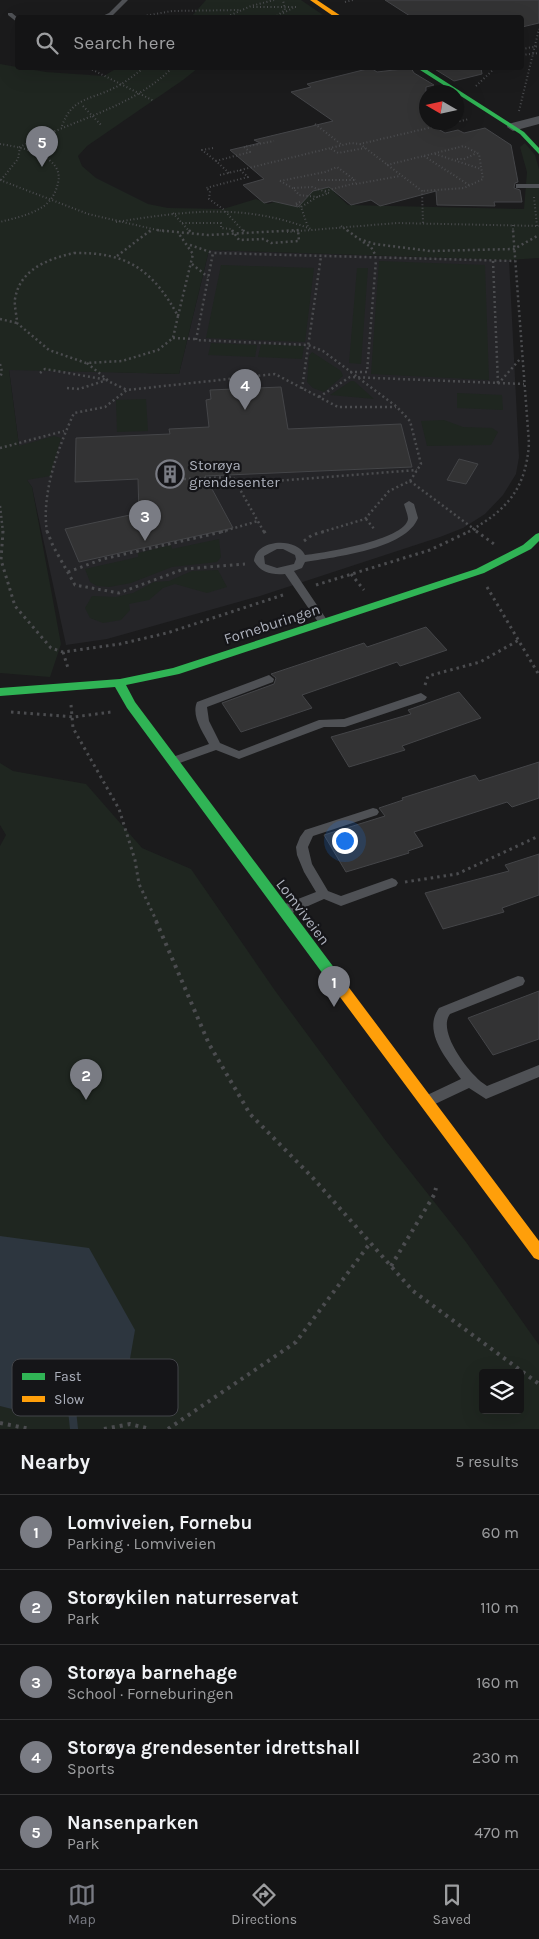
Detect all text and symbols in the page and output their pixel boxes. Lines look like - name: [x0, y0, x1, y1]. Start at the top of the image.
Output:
- search box: [15, 15, 524, 70]
- icon: search: [33, 29, 61, 57]
- text: Search here: [73, 32, 175, 54]
- north arrow: [419, 85, 464, 130]
- pin: 5: [26, 126, 58, 167]
- pin: 4: [229, 369, 261, 410]
- place label: Storøya grendesenter: [189, 456, 280, 491]
- building icon: Storøya grendesenter: [155, 459, 185, 489]
- pin: 3: [129, 500, 161, 541]
- street label: Forneburingen: [222, 600, 322, 648]
- your location: [332, 828, 358, 854]
- street label: Lomviveien: [272, 876, 334, 948]
- pin: 1: [318, 966, 350, 1007]
- pin: 2: [70, 1059, 102, 1100]
- legend: [12, 1359, 178, 1416]
- text: Fast: [54, 1368, 81, 1385]
- map controls: [479, 1369, 524, 1414]
- button: layers: [479, 1369, 524, 1414]
- text: Slow: [54, 1391, 84, 1408]
- text: Nearby: [20, 1450, 90, 1474]
- text: 5 results: [455, 1452, 519, 1471]
- text: Lomviveien, Fornebu: [67, 1512, 252, 1534]
- text: 1: [33, 1523, 39, 1542]
- text: 60 m: [482, 1523, 519, 1542]
- text: Parking · Lomviveien: [67, 1534, 216, 1553]
- text: Storøykilen naturreservat: [67, 1587, 298, 1609]
- text: 2: [31, 1598, 41, 1617]
- text: 110 m: [480, 1598, 519, 1617]
- text: Park: [67, 1609, 99, 1628]
- text: Storøya barnehage: [67, 1662, 237, 1684]
- text: 3: [31, 1673, 41, 1692]
- text: 160 m: [476, 1673, 519, 1692]
- text: School · Forneburingen: [67, 1684, 234, 1703]
- text: Storøya grendesenter idrettshall: [67, 1737, 360, 1759]
- text: 4: [31, 1748, 41, 1767]
- text: 230 m: [472, 1748, 519, 1767]
- text: Sports: [67, 1759, 115, 1778]
- text: Nansenparken: [67, 1812, 199, 1834]
- text: 5: [31, 1823, 41, 1842]
- text: 470 m: [474, 1823, 519, 1842]
- text: Park: [67, 1834, 99, 1853]
- tab: Map: [68, 1881, 96, 1928]
- tab: Directions: [231, 1881, 297, 1928]
- tab: Saved: [433, 1881, 471, 1928]

